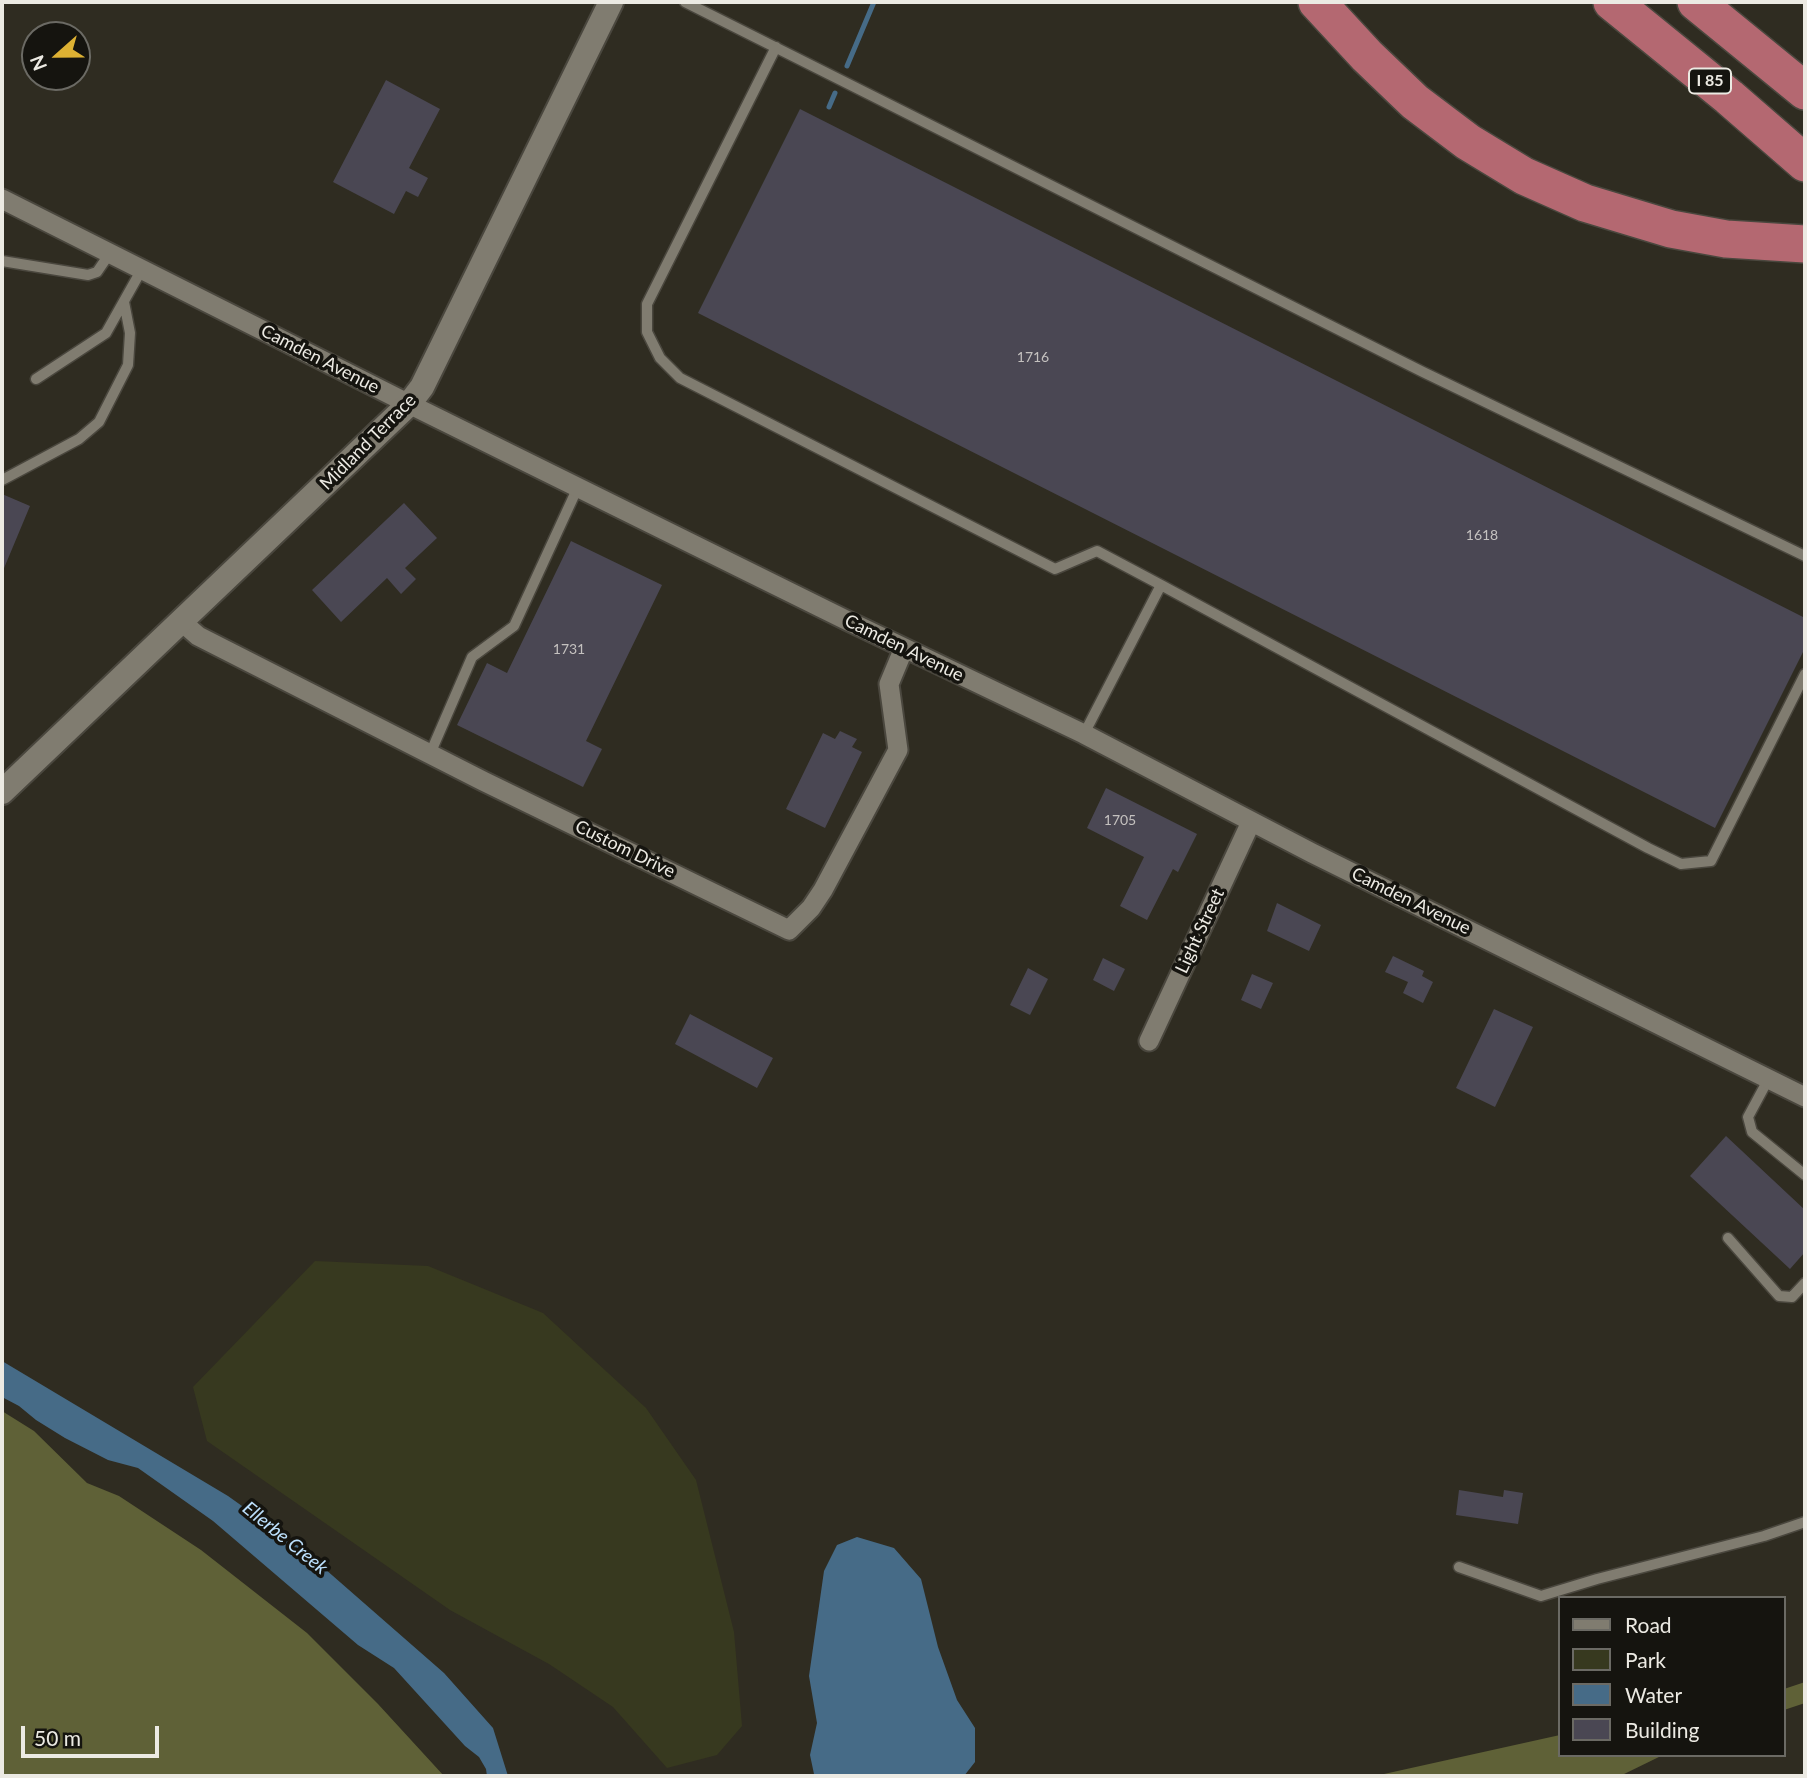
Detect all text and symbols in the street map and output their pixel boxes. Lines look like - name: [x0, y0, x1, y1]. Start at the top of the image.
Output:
- north arrow: [21, 21, 91, 91]
- text: N: [24, 52, 51, 74]
- road number: I 85: [1689, 68, 1731, 94]
- street label: Camden Avenue: [257, 320, 383, 398]
- house number: 1716: [1017, 349, 1049, 365]
- street label: Midland Terrace: [316, 390, 420, 494]
- house number: 1618: [1466, 527, 1498, 543]
- street label: Camden Avenue: [841, 610, 967, 686]
- house number: 1731: [553, 641, 585, 657]
- house number: 1705: [1104, 812, 1136, 828]
- street label: Custom Drive: [571, 815, 679, 883]
- street label: Camden Avenue: [1348, 863, 1474, 939]
- street label: Light Street: [1171, 885, 1229, 977]
- water label: Ellerbe Creek: [238, 1497, 332, 1579]
- legend: [1559, 1596, 1786, 1757]
- text: Road: [1625, 1612, 1672, 1637]
- text: Park: [1625, 1647, 1666, 1672]
- text: Water: [1625, 1682, 1682, 1707]
- scale bar: [24, 1712, 163, 1756]
- text: Building: [1625, 1717, 1700, 1742]
- text: 50 m: [34, 1725, 81, 1750]

